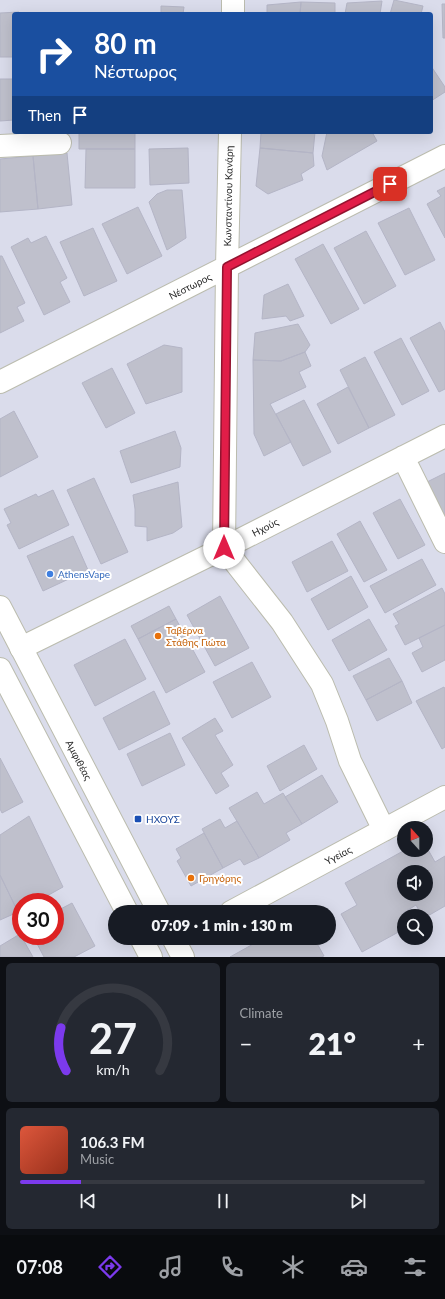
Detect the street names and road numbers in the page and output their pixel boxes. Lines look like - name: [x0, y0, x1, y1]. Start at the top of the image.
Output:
- street label: Κωνσταντίνου Κανάρη: [221, 145, 235, 247]
- street label: Νέστωρος: [167, 270, 214, 302]
- street label: Ηχούς: [250, 515, 281, 539]
- street label: Αμφιθέας: [63, 738, 95, 782]
- street label: Υγείας: [323, 843, 354, 867]

